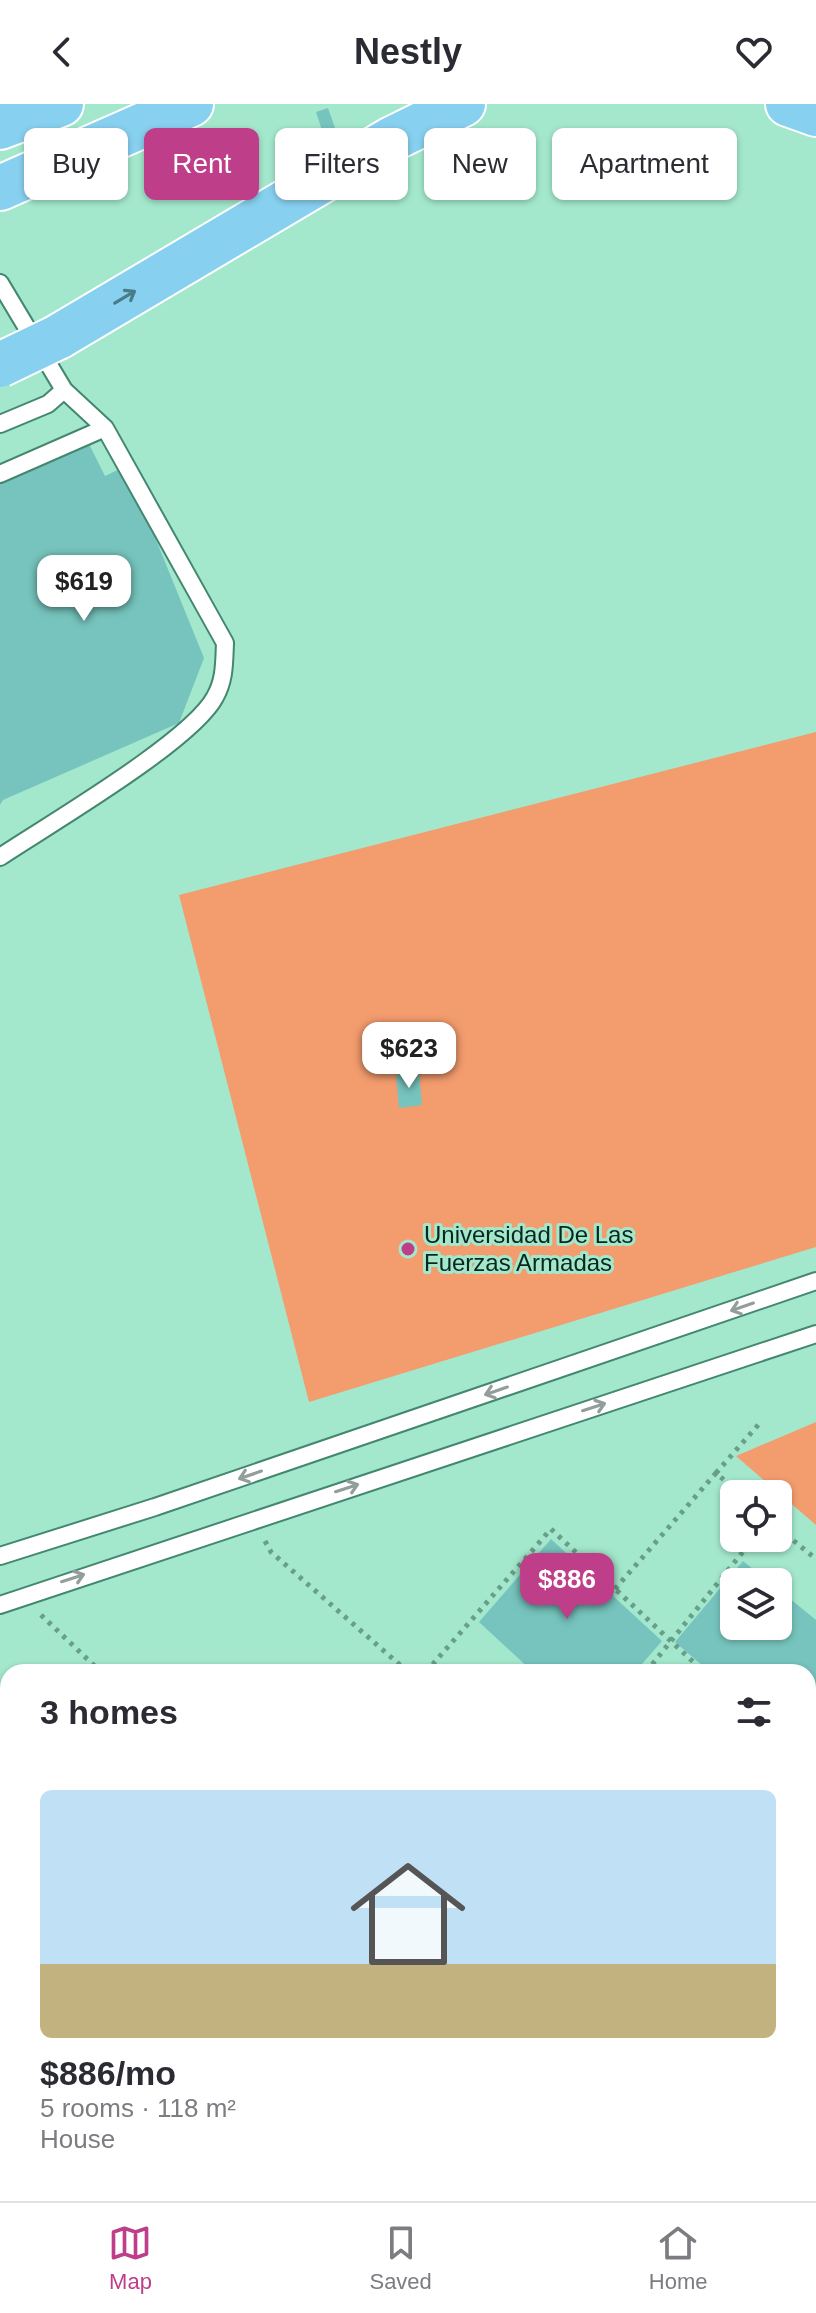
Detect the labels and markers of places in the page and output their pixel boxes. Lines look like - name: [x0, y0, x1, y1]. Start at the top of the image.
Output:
- pin: $619: [37, 555, 131, 623]
- pin: $623: [362, 1022, 456, 1090]
- place label: Universidad De Las Fuerzas Armadas: [424, 1221, 633, 1276]
- marker: Universidad De Las Fuerzas Armadas: [399, 1240, 417, 1258]
- pin: $886: [520, 1553, 614, 1621]

